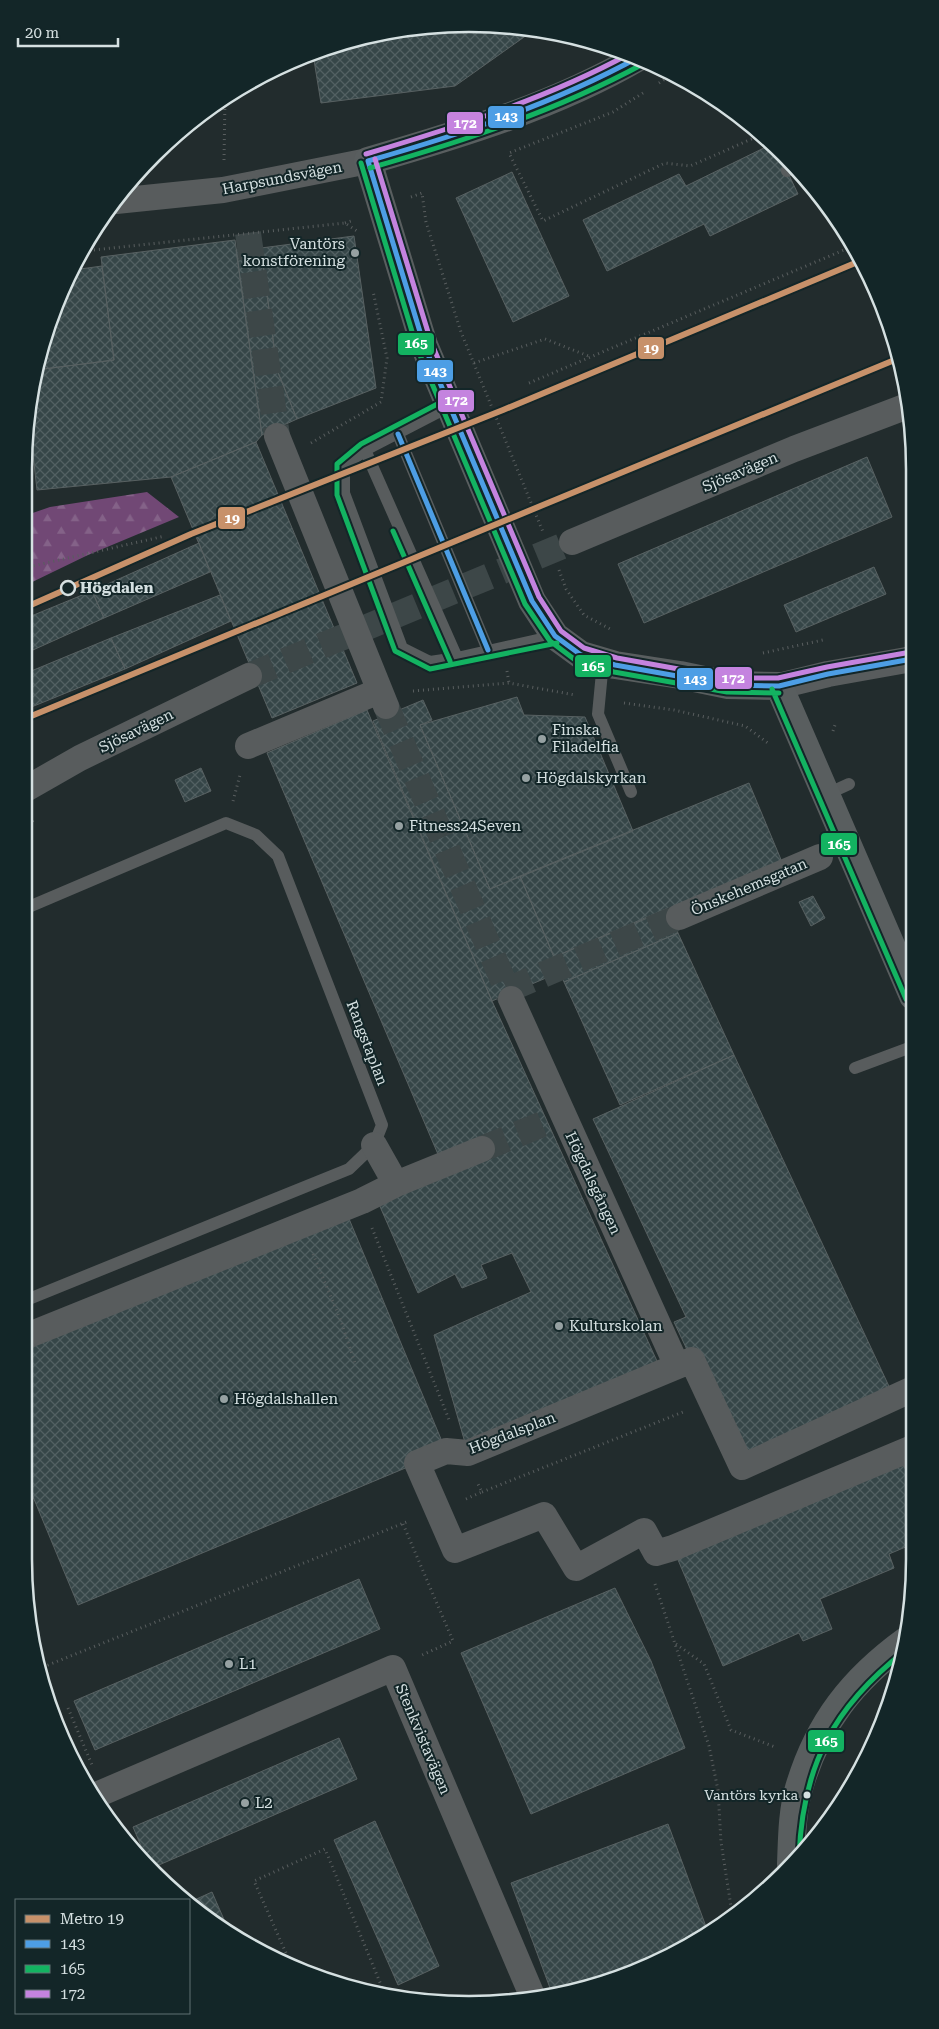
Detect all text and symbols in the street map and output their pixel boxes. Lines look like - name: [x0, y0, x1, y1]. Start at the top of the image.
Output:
- scale bar: [18, 15, 118, 47]
- text: 20 m: [25, 24, 60, 42]
- line badge: 143: [487, 105, 525, 129]
- text: 143: [494, 108, 518, 124]
- line badge: 172: [446, 111, 484, 135]
- text: 172: [453, 115, 477, 131]
- street label: Harpsundsvägen: [221, 157, 344, 198]
- place label: Vantörs konstförening: [242, 235, 345, 270]
- marker: Vantörs konstförening: [349, 247, 361, 259]
- line badge: 165: [397, 332, 435, 356]
- text: 165: [404, 335, 428, 351]
- line badge: 19: [637, 336, 665, 360]
- text: 19: [643, 340, 659, 356]
- line badge: 143: [416, 359, 454, 383]
- text: 143: [423, 363, 447, 379]
- line badge: 172: [437, 389, 475, 413]
- text: 172: [444, 392, 468, 408]
- street label: Sjösavägen: [699, 448, 781, 496]
- line badge: 19: [217, 506, 246, 530]
- text: 19: [224, 510, 240, 526]
- place label: Högdalen: [80, 579, 154, 597]
- marker: Högdalen: [60, 580, 76, 596]
- line badge: 165: [574, 654, 612, 678]
- text: 165: [581, 658, 605, 674]
- line badge: 172: [714, 666, 753, 690]
- line badge: 143: [676, 667, 714, 691]
- text: 172: [721, 670, 745, 686]
- text: 143: [683, 671, 707, 687]
- street label: Sjösavägen: [96, 705, 176, 757]
- place label: Finska Filadelfia: [552, 721, 619, 756]
- marker: Finska Filadelfia: [536, 733, 548, 745]
- place label: Högdalskyrkan: [536, 769, 647, 787]
- marker: Högdalskyrkan: [520, 772, 532, 784]
- place label: Fitness24Seven: [409, 817, 522, 835]
- marker: Fitness24Seven: [393, 820, 405, 832]
- line badge: 165: [820, 832, 858, 856]
- text: 165: [827, 836, 851, 852]
- street label: Önskehemsgatan: [688, 854, 810, 920]
- street label: Rangstaplan: [343, 998, 392, 1088]
- street label: Högdalsgången: [561, 1129, 625, 1238]
- place label: Kulturskolan: [569, 1317, 663, 1335]
- marker: Kulturskolan: [553, 1320, 565, 1332]
- place label: Högdalshallen: [234, 1390, 338, 1408]
- marker: Högdalshallen: [218, 1393, 230, 1405]
- street label: Högdalsplan: [466, 1408, 558, 1458]
- place label: L1: [239, 1655, 257, 1673]
- marker: L1: [223, 1658, 235, 1670]
- street label: Stenkvistavägen: [392, 1681, 455, 1797]
- line badge: 165: [807, 1729, 845, 1753]
- text: 165: [814, 1733, 838, 1749]
- place label: Vantörs kyrka: [704, 1787, 798, 1803]
- marker: Vantörs kyrka: [802, 1790, 812, 1800]
- place label: L2: [255, 1794, 273, 1812]
- marker: L2: [239, 1797, 251, 1809]
- legend: [15, 1899, 190, 2014]
- text: Metro 19: [60, 1910, 124, 1928]
- text: 143: [60, 1935, 85, 1953]
- text: 165: [60, 1960, 85, 1978]
- text: 172: [60, 1985, 85, 2003]

